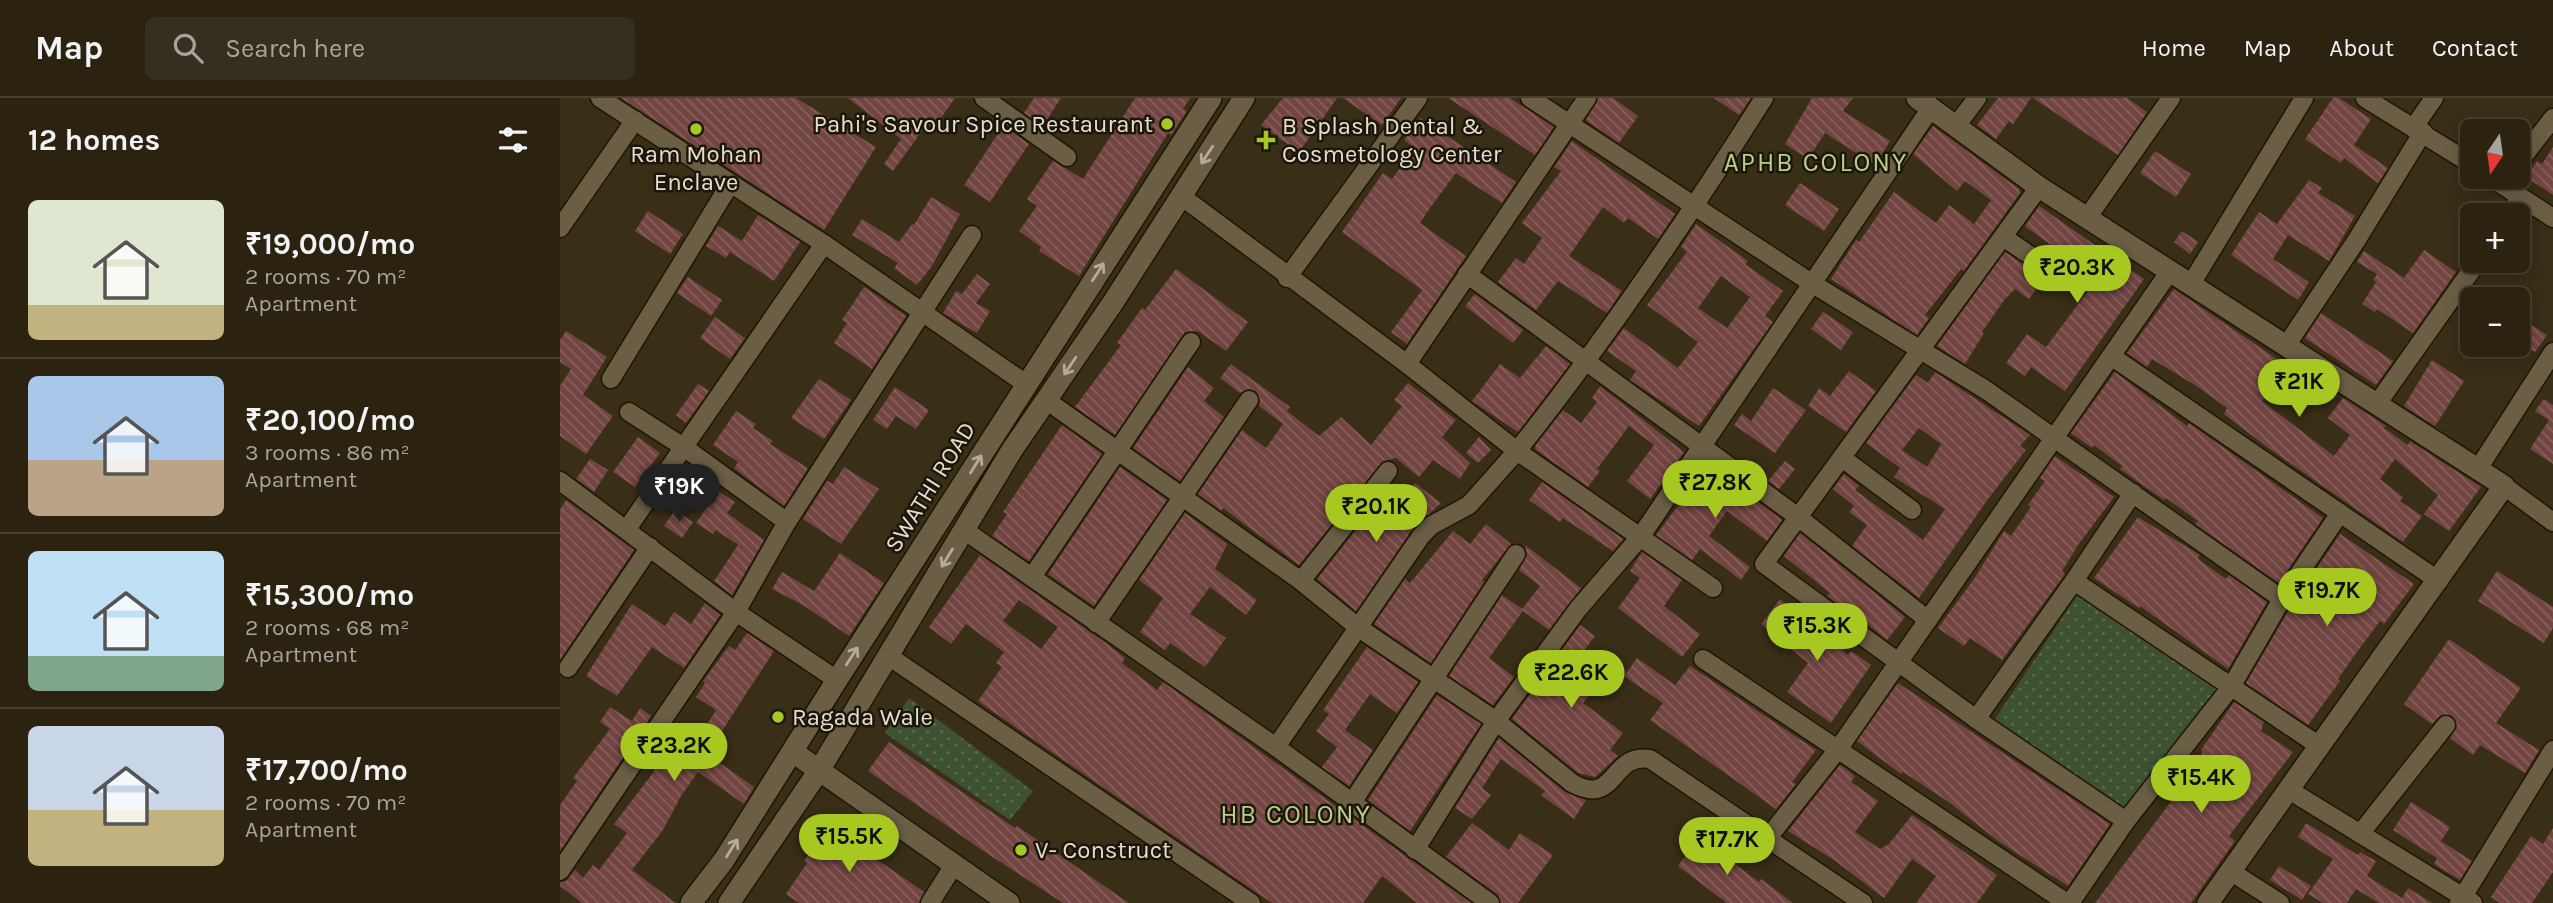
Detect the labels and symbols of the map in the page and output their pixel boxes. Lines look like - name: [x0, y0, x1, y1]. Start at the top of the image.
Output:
- place label: Pahi's Savour Spice Restaurant: [814, 110, 1153, 138]
- place label: B Splash Dental & Cosmetology Center: [1282, 112, 1502, 168]
- marker: Pahi's Savour Spice Restaurant: [1159, 116, 1175, 132]
- north arrow: [2460, 119, 2530, 189]
- marker: Ram Mohan Enclave: [688, 121, 704, 137]
- marker: B Splash Dental & Cosmetology Center: [1256, 130, 1276, 150]
- place label: Ram Mohan Enclave: [630, 140, 762, 196]
- one-way arrow: [1200, 145, 1214, 164]
- district label: APHB COLONY: [1724, 147, 1908, 178]
- pin: ₹20.3K: [2020, 246, 2134, 305]
- one-way arrow: [1091, 263, 1105, 283]
- one-way arrow: [1062, 356, 1077, 375]
- pin: ₹21K: [2258, 360, 2340, 419]
- street label: SWATHI ROAD: [879, 417, 981, 557]
- one-way arrow: [969, 455, 983, 475]
- pin: ₹27.8K: [1658, 460, 1772, 520]
- pin: ₹19K: [638, 464, 720, 524]
- pin: ₹20.1K: [1319, 484, 1433, 544]
- one-way arrow: [940, 547, 954, 567]
- pin: ₹19.7K: [2270, 568, 2384, 628]
- pin: ₹15.3K: [1760, 603, 1874, 663]
- one-way arrow: [846, 646, 860, 666]
- pin: ₹22.6K: [1514, 650, 1628, 710]
- place label: Ragada Wale: [792, 703, 933, 731]
- marker: Ragada Wale: [770, 709, 786, 725]
- pin: ₹23.2K: [617, 724, 731, 783]
- pin: ₹15.4K: [2144, 756, 2258, 815]
- district label: HB COLONY: [1220, 799, 1372, 830]
- pin: ₹15.5K: [792, 814, 906, 874]
- pin: ₹17.7K: [1670, 818, 1784, 877]
- place label: V- Construct: [1035, 836, 1171, 864]
- one-way arrow: [725, 839, 739, 859]
- marker: V- Construct: [1013, 842, 1029, 858]

